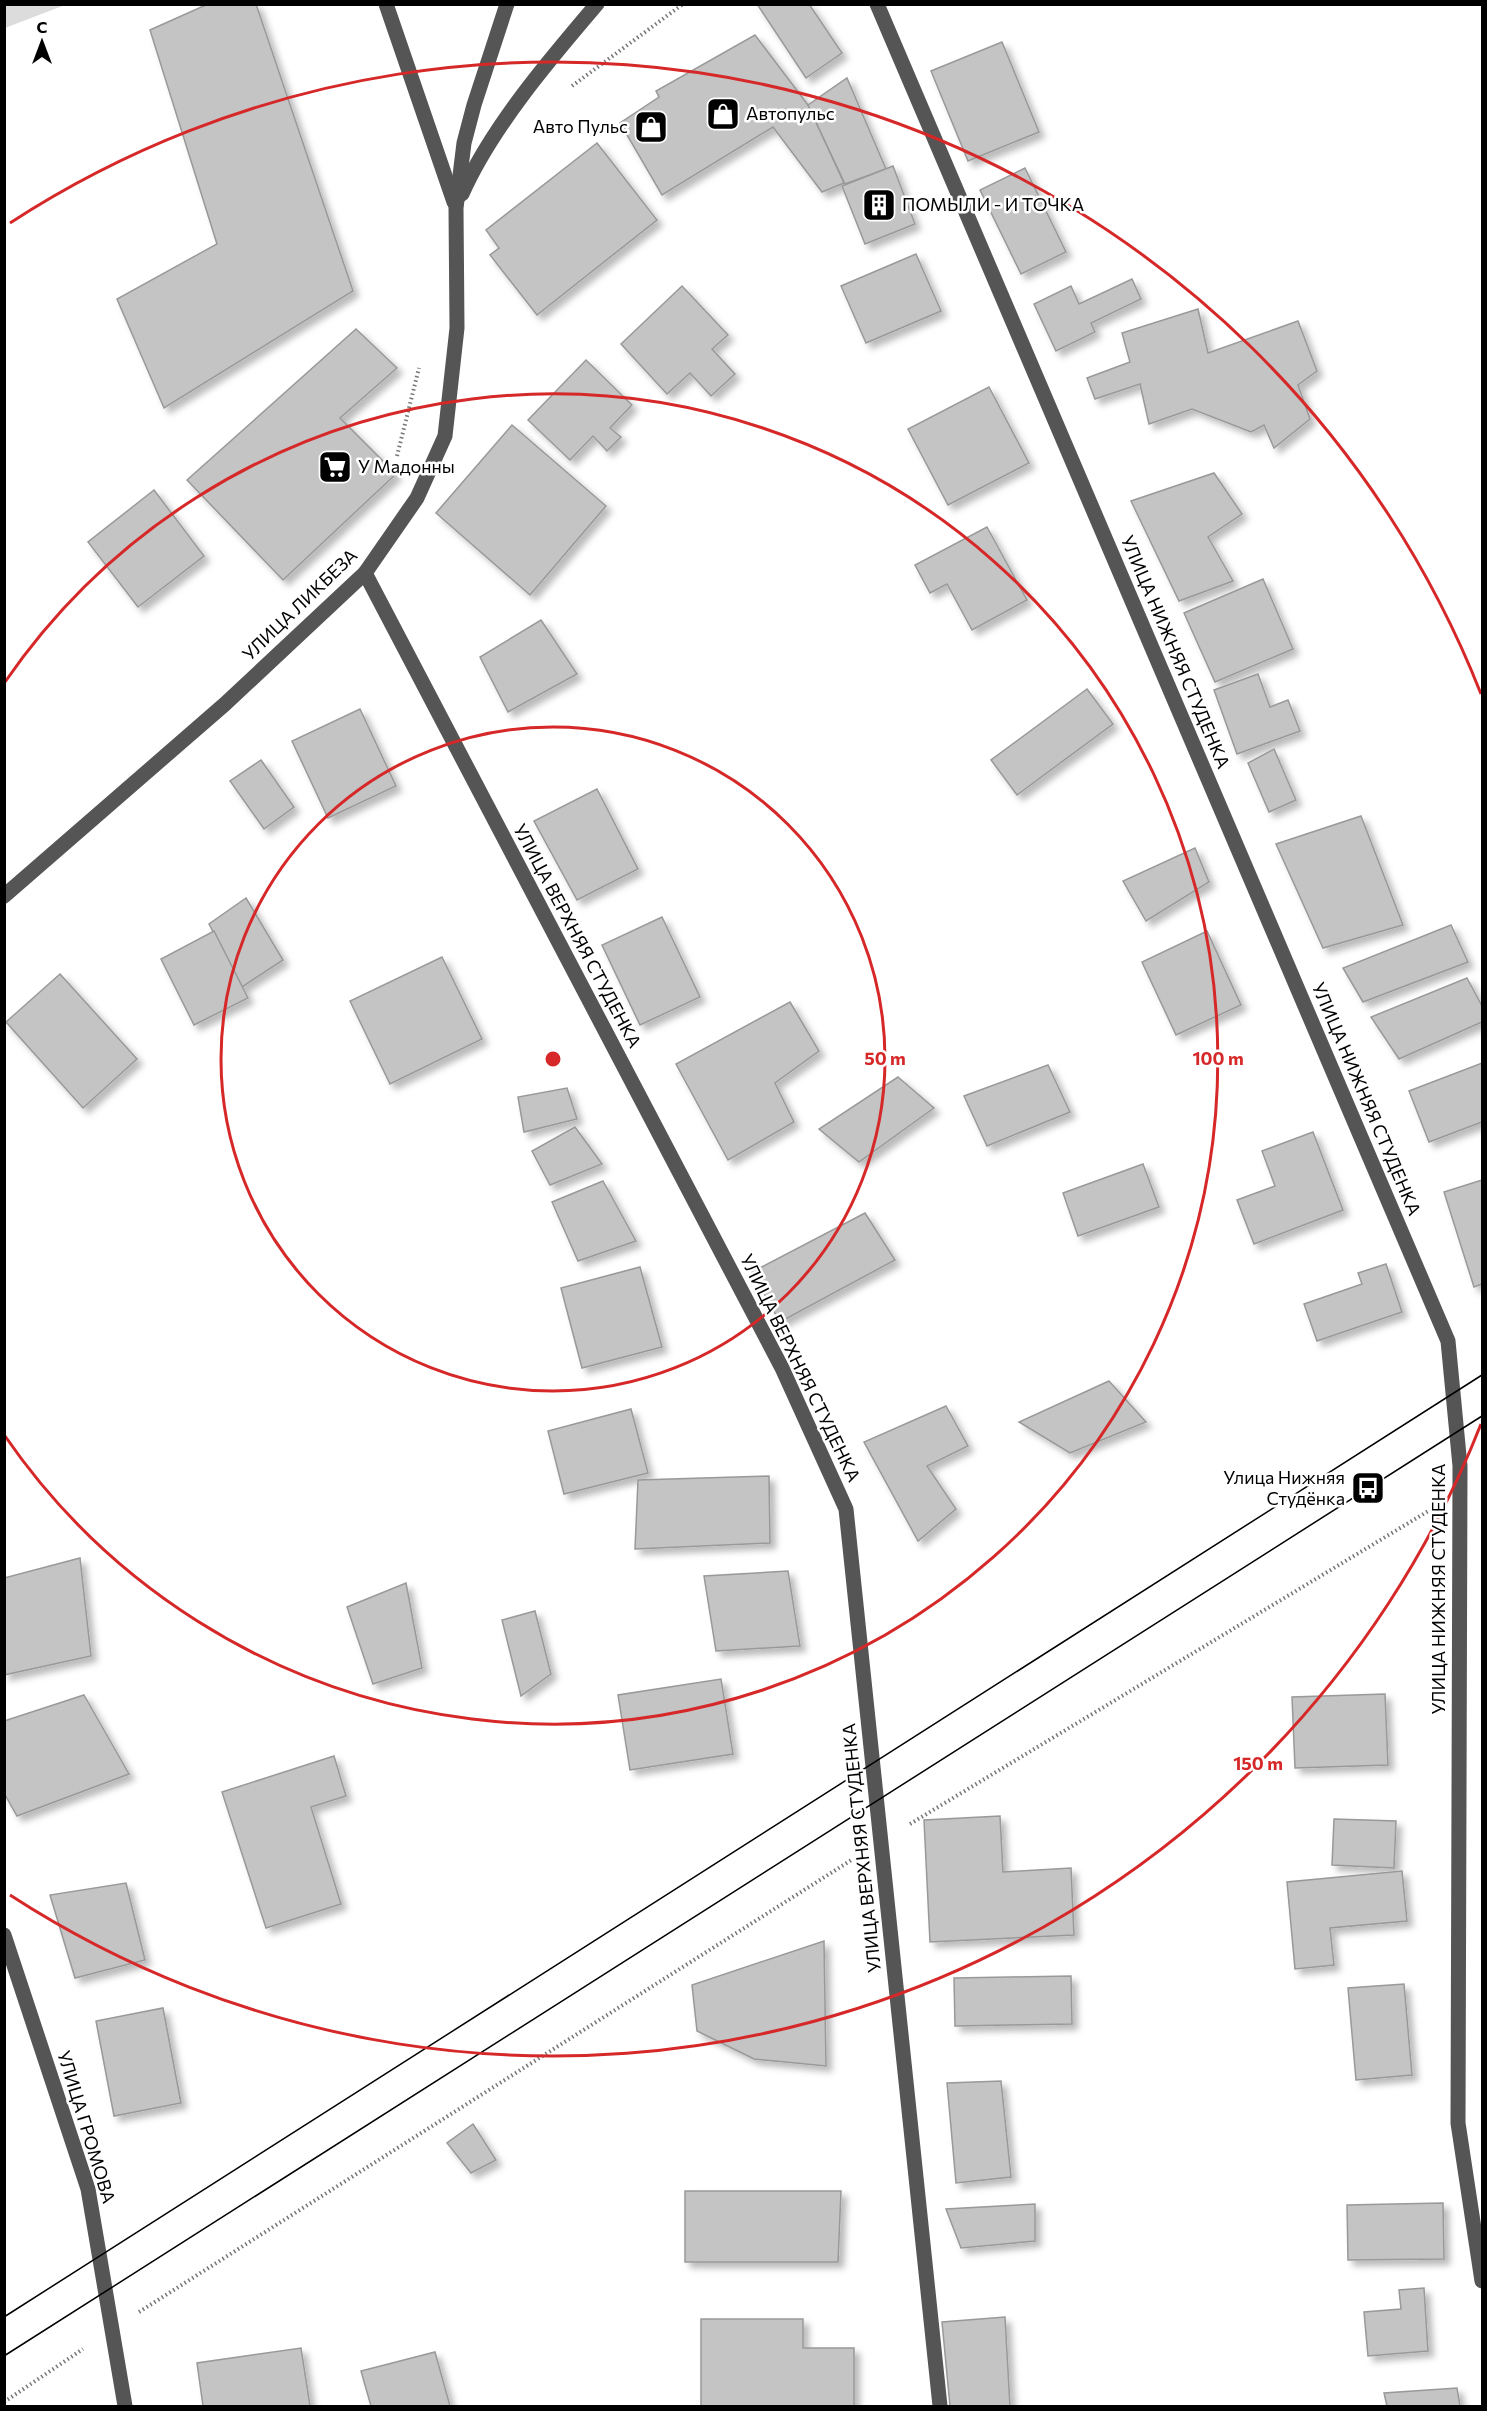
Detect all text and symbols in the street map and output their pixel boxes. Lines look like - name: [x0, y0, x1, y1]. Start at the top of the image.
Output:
- north arrow: [12, 12, 72, 72]
- text: С: [37, 17, 48, 36]
- shop icon: Автопульс: [705, 96, 741, 132]
- place label: Автопульс: [746, 102, 835, 124]
- shop icon: Авто Пульс: [633, 109, 669, 145]
- place label: Авто Пульс: [533, 115, 628, 137]
- building icon: ПОМЫЛИ - И ТОЧКА: [861, 187, 897, 223]
- place label: ПОМЫЛИ - И ТОЧКА: [902, 193, 1084, 215]
- supermarket icon: У Мадонны: [317, 449, 353, 485]
- place label: У Мадонны: [358, 455, 455, 477]
- street label: УЛИЦА НИЖНЯЯ CТУДЕНКA: [1117, 532, 1235, 771]
- street label: УЛИЦА ЛИКБЕЗА: [237, 544, 361, 665]
- street label: УЛИЦА ВЕРХНЯЯ СТУДЕНКА: [509, 820, 646, 1051]
- street label: УЛИЦА НИЖНЯЯ CТУДЕНКA: [1308, 979, 1426, 1218]
- text: 50 m: [864, 1047, 906, 1069]
- text: 100 m: [1192, 1047, 1244, 1069]
- centre of rings: [543, 1049, 563, 1069]
- street label: УЛИЦА ВЕРХНЯЯ СТУДЕНКА: [736, 1250, 866, 1485]
- street label: УЛИЦА НИЖНЯЯ CТУДЕНКA: [1427, 1463, 1449, 1715]
- place label: Улица Нижняя Студёнка: [1223, 1466, 1345, 1509]
- bus stop icon: Улица Нижняя Студёнка: [1350, 1470, 1386, 1506]
- street label: УЛИЦА ВЕРХНЯЯ СТУДЕНКА: [837, 1722, 885, 1974]
- text: 150 m: [1233, 1752, 1283, 1774]
- street label: УЛИЦА ГРОМОВА: [53, 2048, 121, 2206]

